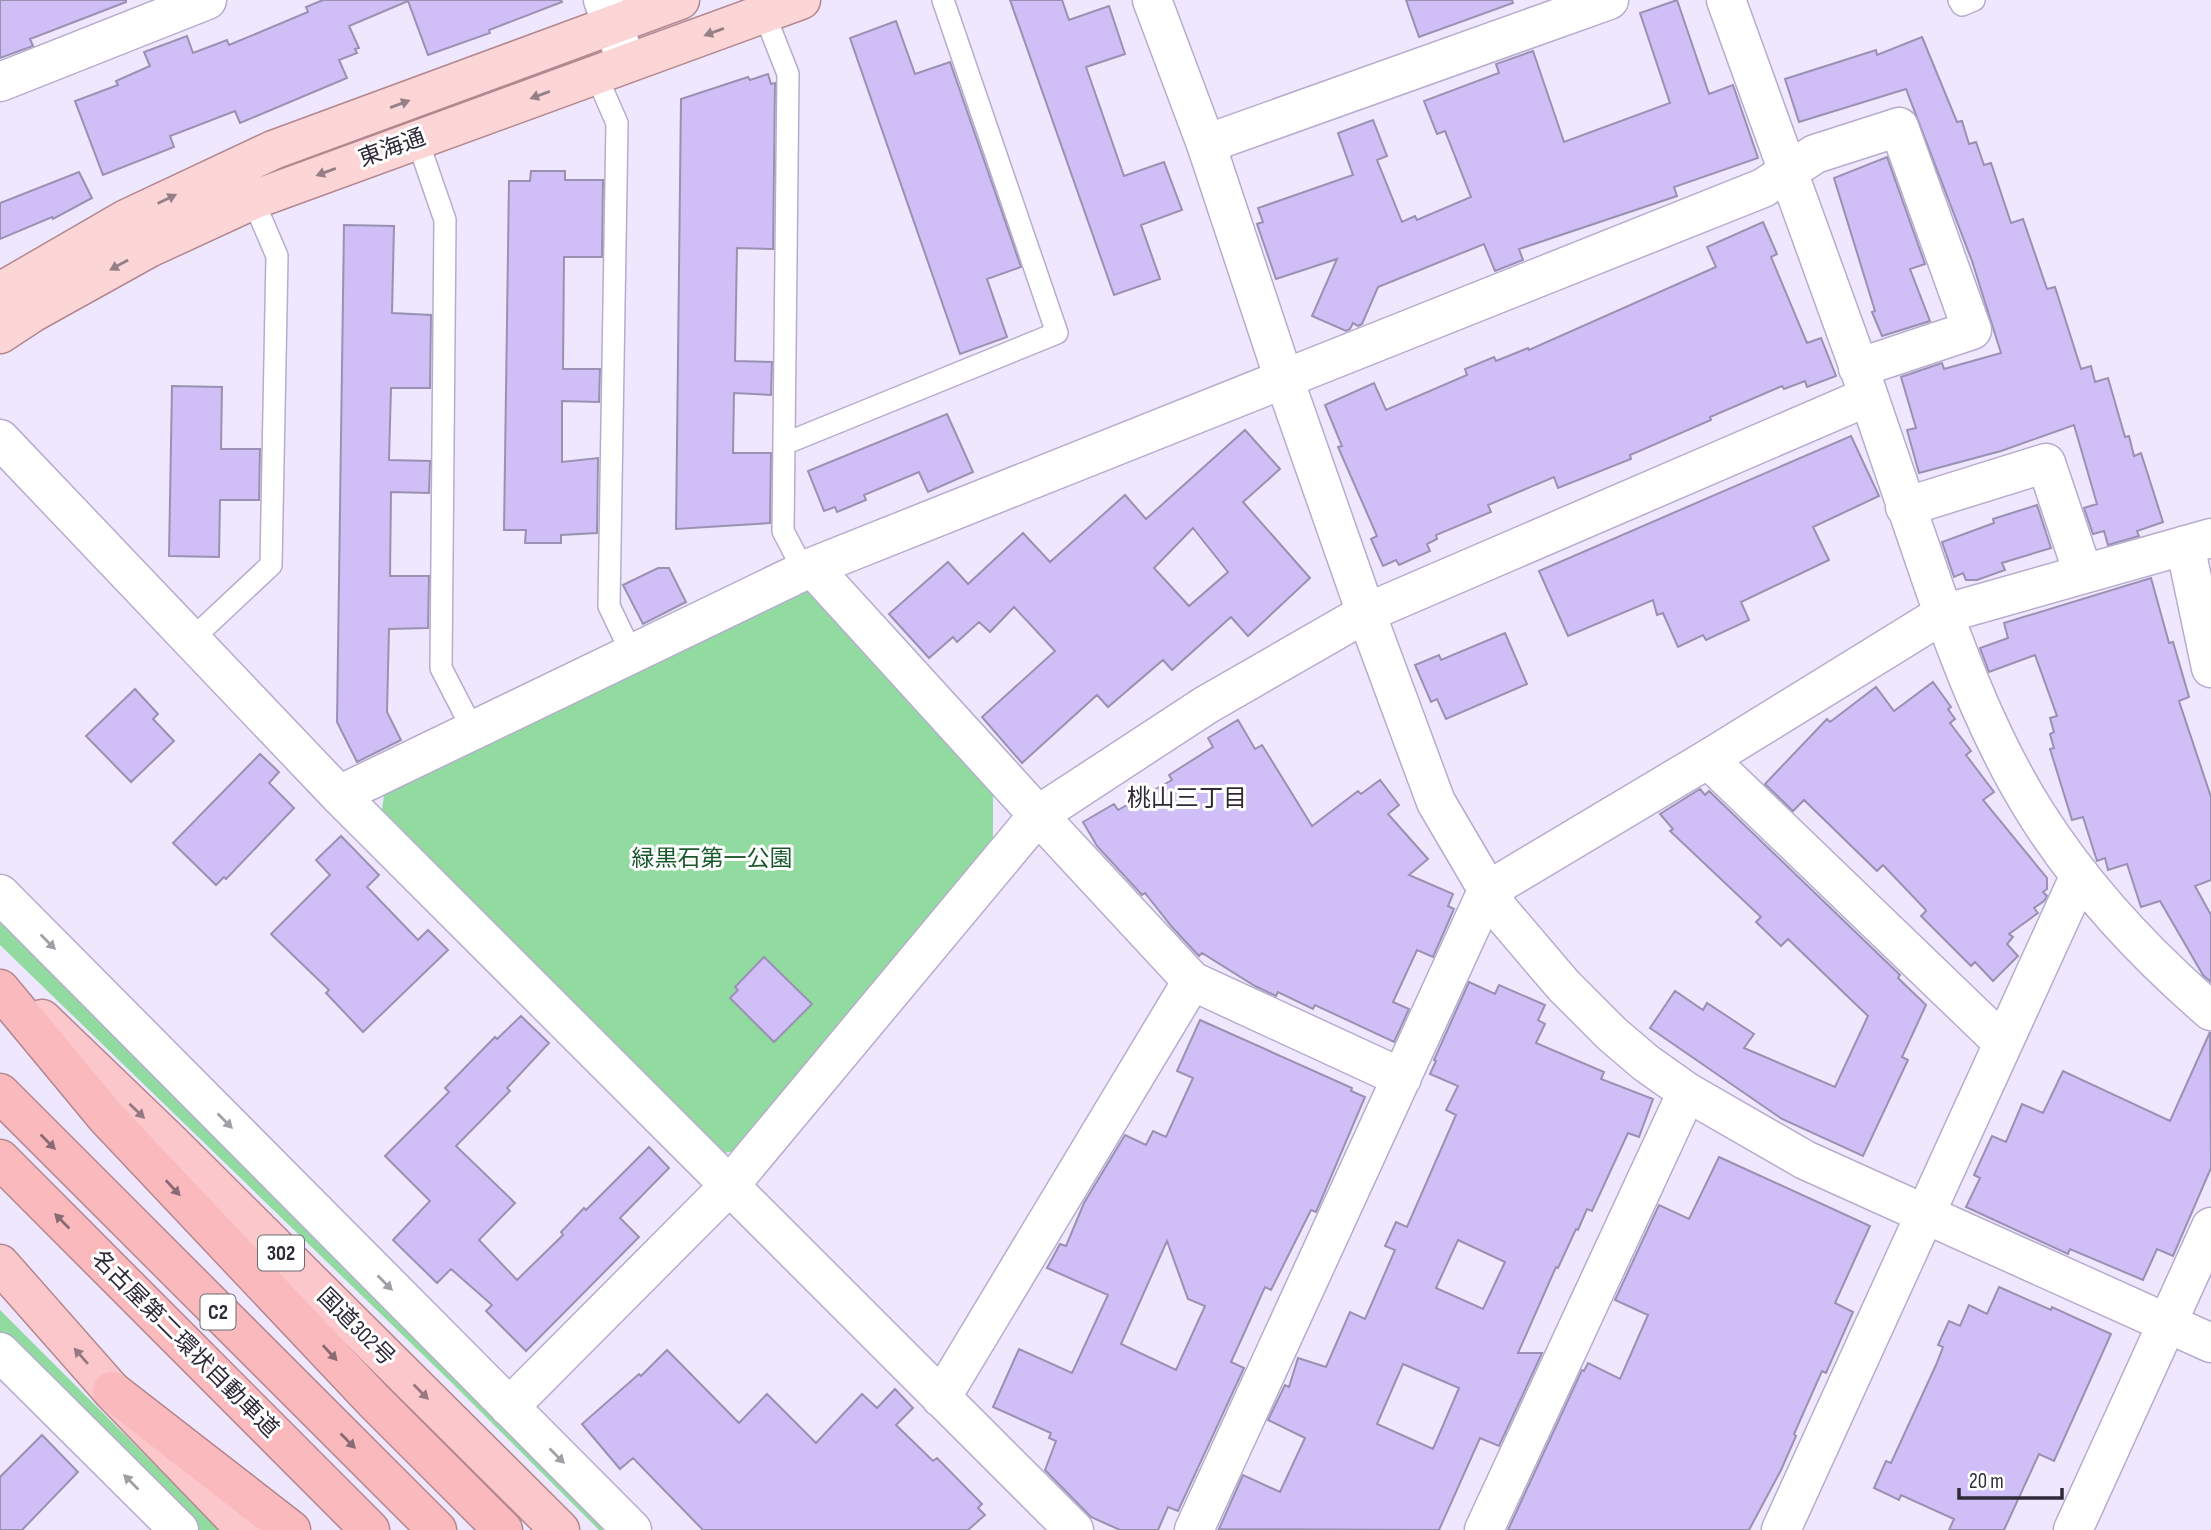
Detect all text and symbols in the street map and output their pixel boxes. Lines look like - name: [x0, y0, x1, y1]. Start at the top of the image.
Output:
- one-way arrow: [703, 26, 724, 37]
- one-way arrow: [530, 90, 551, 101]
- one-way arrow: [389, 98, 410, 109]
- street label: 東海通: [355, 123, 429, 173]
- one-way arrow: [316, 167, 337, 178]
- one-way arrow: [157, 194, 177, 205]
- one-way arrow: [109, 259, 128, 271]
- district label: 桃山三丁目: [1127, 784, 1247, 813]
- park label: 緑黒石第一公園: [632, 845, 793, 873]
- one-way arrow: [40, 934, 56, 950]
- one-way arrow: [129, 1102, 146, 1119]
- one-way arrow: [217, 1112, 233, 1129]
- one-way arrow: [40, 1134, 56, 1150]
- one-way arrow: [165, 1179, 181, 1196]
- one-way arrow: [54, 1213, 71, 1230]
- road number: 302: [258, 1236, 304, 1270]
- street label: 名古屋第二環状自動車道: [86, 1245, 284, 1443]
- one-way arrow: [377, 1274, 394, 1291]
- street label: 国道302号: [311, 1282, 401, 1372]
- road number: C2: [200, 1294, 235, 1330]
- one-way arrow: [321, 1344, 337, 1361]
- one-way arrow: [74, 1348, 89, 1365]
- one-way arrow: [412, 1383, 429, 1400]
- one-way arrow: [339, 1433, 356, 1450]
- one-way arrow: [549, 1447, 566, 1464]
- scale bar: [1959, 1456, 2062, 1500]
- text: 20 m: [1969, 1469, 2004, 1494]
- one-way arrow: [123, 1474, 139, 1490]

